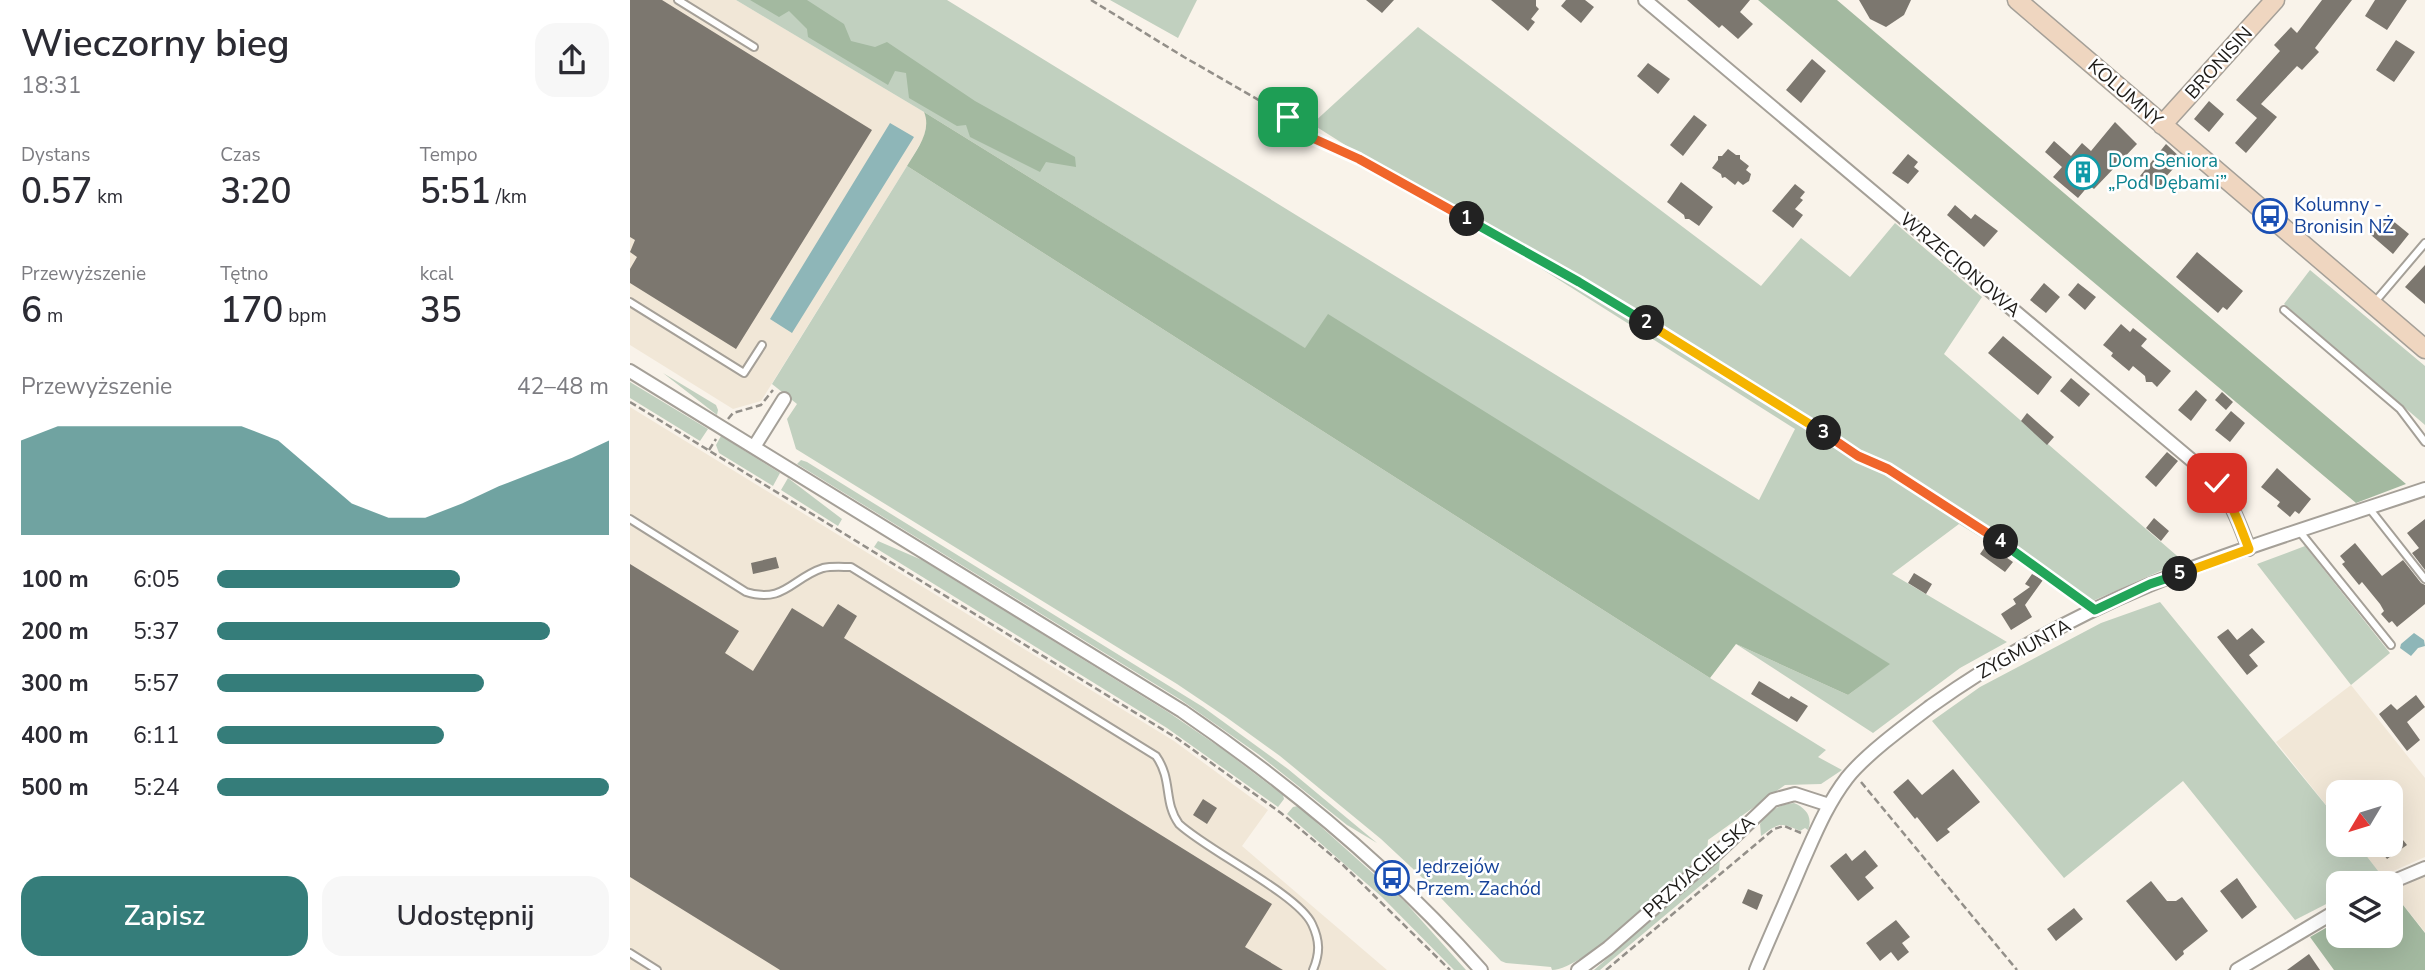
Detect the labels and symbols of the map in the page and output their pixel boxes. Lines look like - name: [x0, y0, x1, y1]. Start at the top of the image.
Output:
- street label: BRONISIN: [2179, 21, 2259, 105]
- street label: KOLUMNY: [2082, 53, 2168, 133]
- pin: [1258, 87, 1318, 147]
- place label: Dom Seniora „Pod Dębami”: [2108, 148, 2227, 196]
- building icon: Dom Seniora „Pod Dębami”: [2064, 153, 2102, 191]
- place label: Kolumny - Bronisin NŻ: [2294, 192, 2394, 240]
- bus stop icon: Kolumny - Bronisin NŻ: [2251, 197, 2289, 235]
- pin: 1: [1450, 202, 1484, 236]
- street label: WRZECIONOWA: [1894, 207, 2026, 323]
- pin: 2: [1630, 306, 1664, 340]
- pin: 3: [1806, 416, 1842, 450]
- pin: [2187, 453, 2247, 513]
- pin: 4: [1984, 524, 2018, 560]
- pin: 5: [2162, 556, 2198, 592]
- street label: ZYGMUNTA: [1972, 612, 2076, 685]
- north arrow: [2326, 780, 2403, 858]
- street label: PRZYJACIELSKA: [1638, 810, 1760, 924]
- place label: Jędrzejów Przem. Zachód: [1415, 854, 1541, 902]
- bus stop icon: Jędrzejów Przem. Zachód: [1373, 859, 1411, 897]

